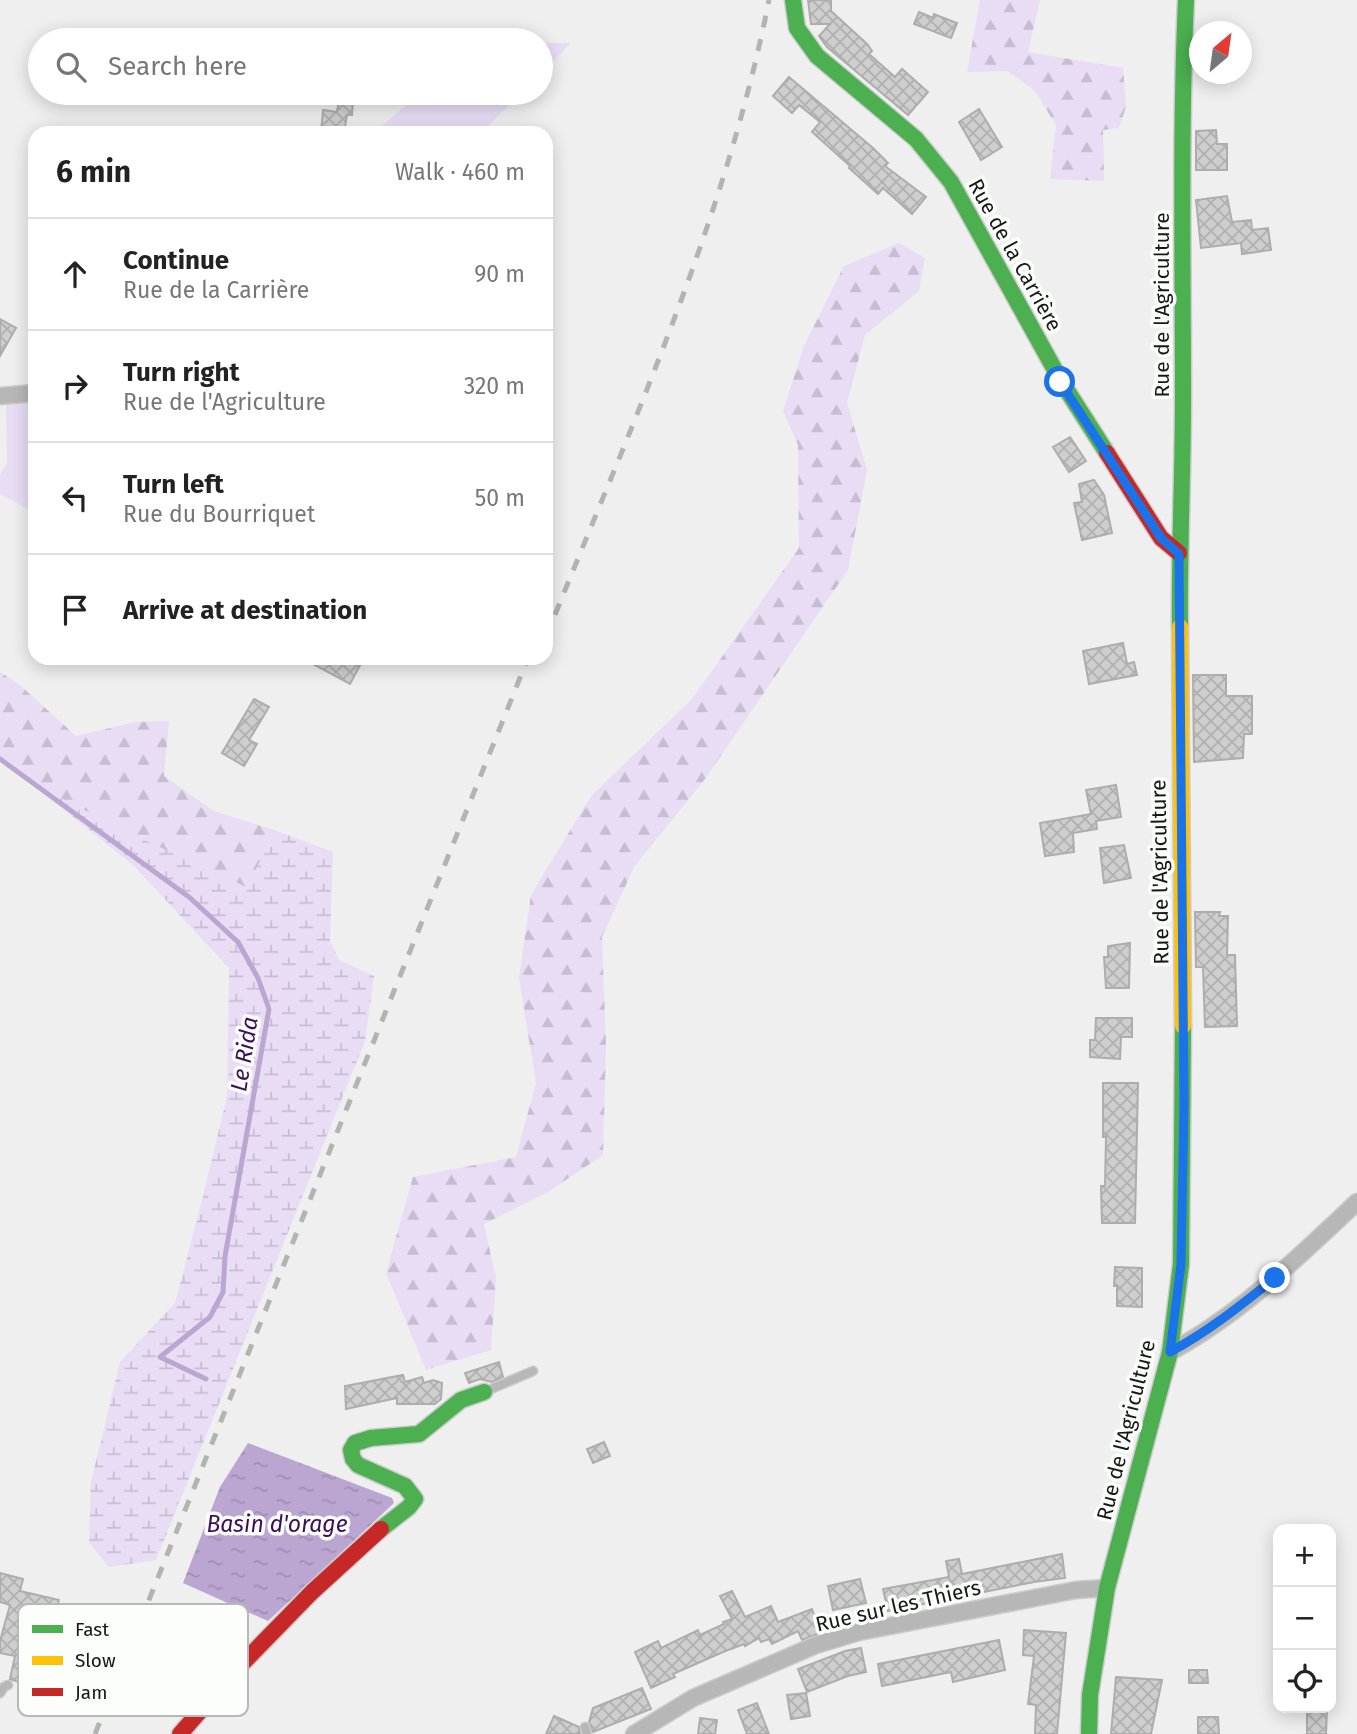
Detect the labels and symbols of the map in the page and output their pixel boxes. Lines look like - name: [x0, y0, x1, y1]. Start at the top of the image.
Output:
- north arrow: [1189, 21, 1252, 84]
- street label: Rue de la Carrière: [962, 174, 1068, 336]
- street label: Rue de l'Agriculture: [1149, 212, 1175, 398]
- route start: [1044, 366, 1075, 397]
- street label: Rue de l'Agriculture: [1145, 779, 1175, 965]
- water label: Le Rida: [224, 1015, 264, 1093]
- route end: [1259, 1262, 1290, 1293]
- street label: Rue de l'Agriculture: [1091, 1337, 1161, 1523]
- water label: Basin d'orage: [206, 1510, 348, 1538]
- street label: Rue sur les Thiers: [813, 1574, 983, 1638]
- legend: [18, 1604, 248, 1716]
- text: Fast: [75, 1618, 109, 1641]
- text: Slow: [75, 1649, 116, 1672]
- text: Jam: [75, 1681, 107, 1704]

